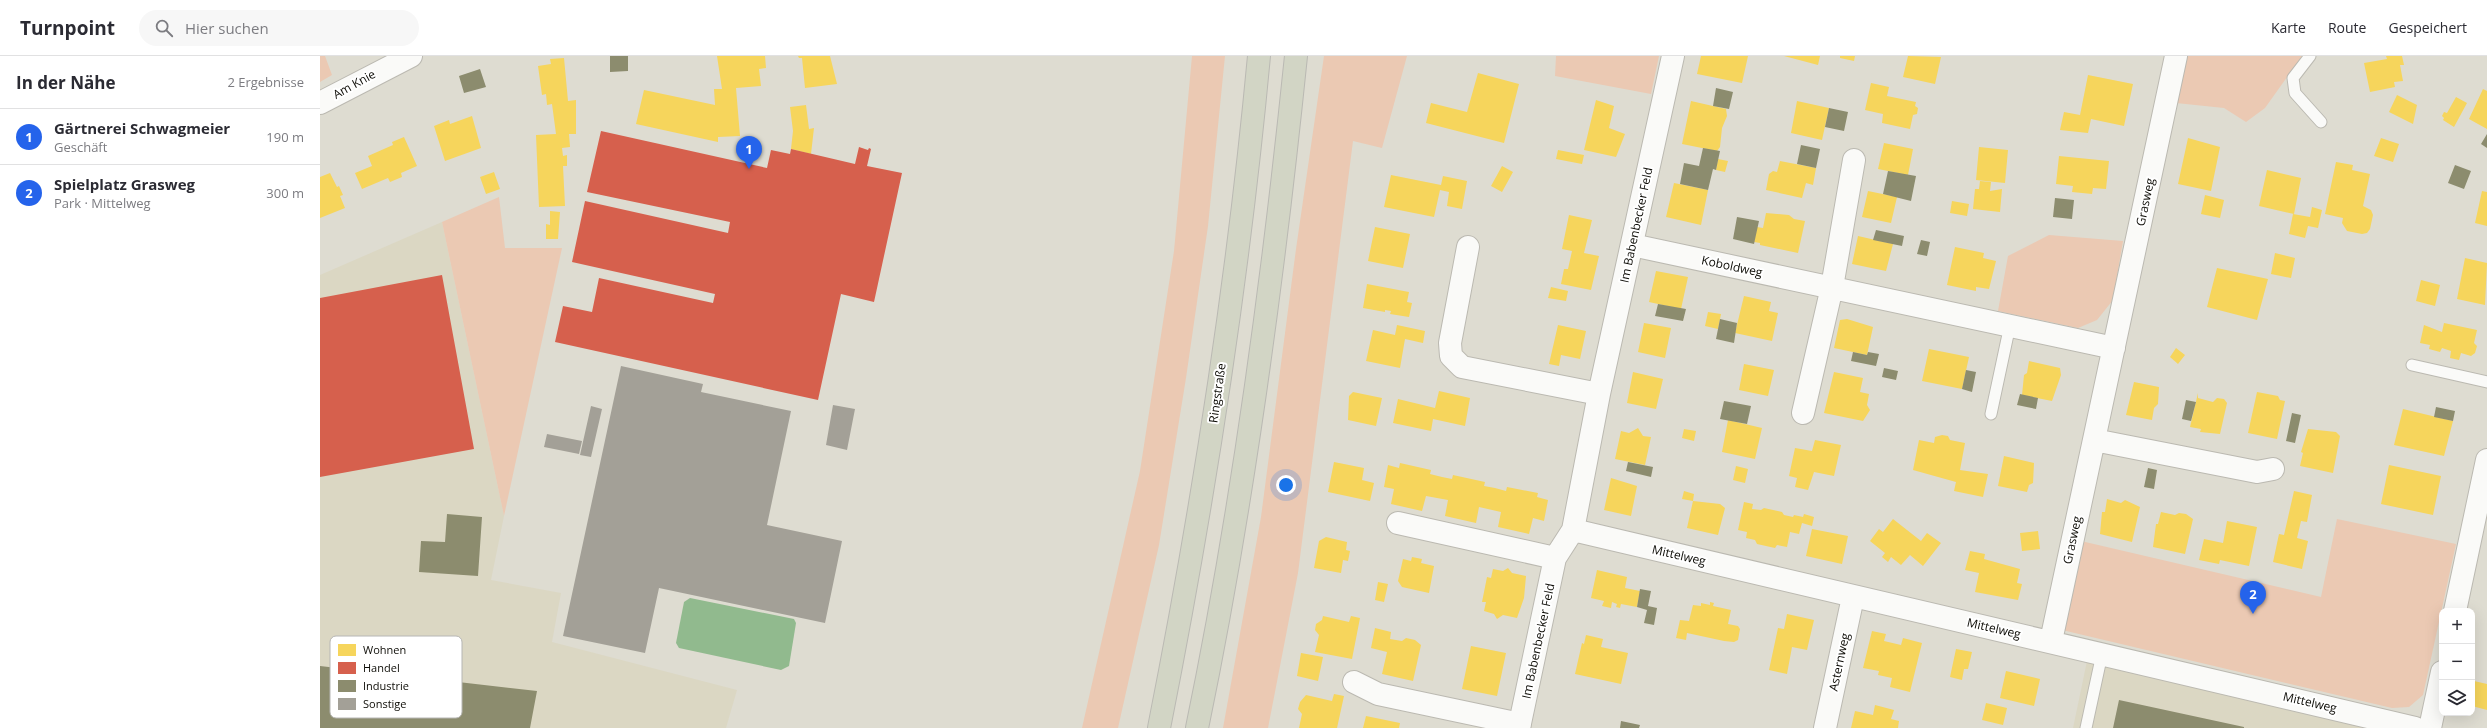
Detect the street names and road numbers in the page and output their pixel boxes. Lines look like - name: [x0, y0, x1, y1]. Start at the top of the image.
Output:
- street label: Am Knie: [330, 65, 379, 103]
- street label: Im Babenbecker Feld: [1615, 166, 1657, 284]
- street label: Grasweg: [2132, 176, 2158, 228]
- street label: Koboldweg: [1700, 251, 1765, 281]
- street label: Ringstraße: [1204, 362, 1230, 424]
- street label: Grasweg: [2059, 514, 2085, 566]
- street label: Mittelweg: [1650, 541, 1708, 570]
- street label: Im Babenbecker Feld: [1517, 582, 1559, 700]
- street label: Mittelweg: [1965, 614, 2023, 643]
- street label: Asternweg: [1825, 631, 1854, 693]
- street label: Mittelweg: [2281, 688, 2339, 717]

